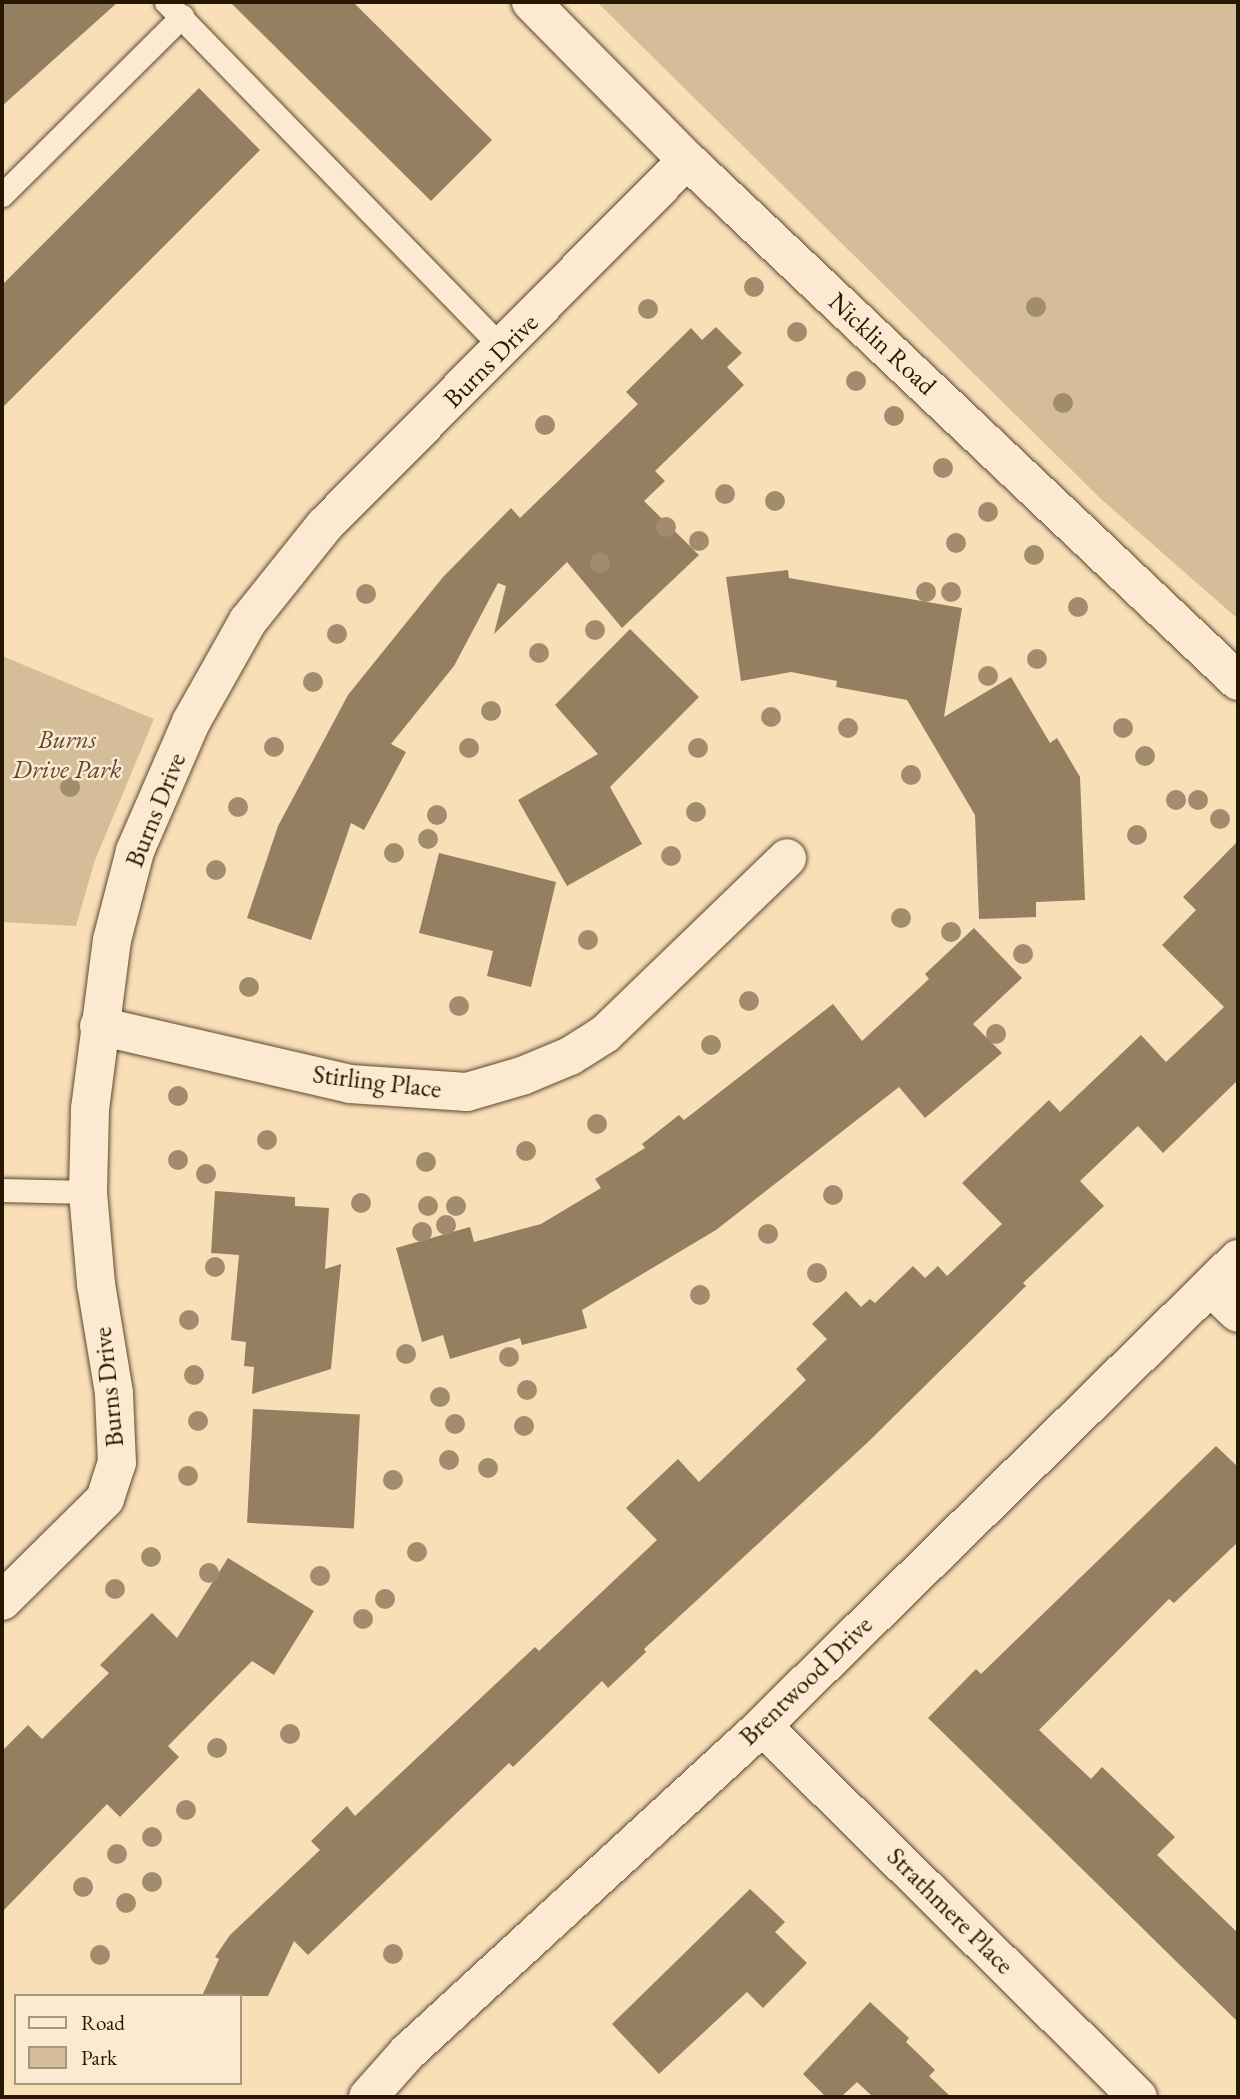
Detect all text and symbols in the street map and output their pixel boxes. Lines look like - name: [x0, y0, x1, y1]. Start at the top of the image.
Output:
- street label: Nicklin Road: [822, 286, 942, 402]
- street label: Burns Drive: [437, 307, 545, 415]
- park label: Burns Drive Park: [12, 724, 122, 786]
- street label: Burns Drive: [119, 748, 193, 872]
- street label: Stirling Place: [311, 1059, 443, 1105]
- street label: Burns Drive: [87, 1325, 131, 1449]
- street label: Brentwood Drive: [733, 1610, 879, 1752]
- street label: Strathmere Place: [880, 1841, 1020, 1981]
- legend: [14, 1994, 242, 2085]
- text: Road: [81, 2009, 125, 2036]
- text: Park: [81, 2044, 117, 2071]

